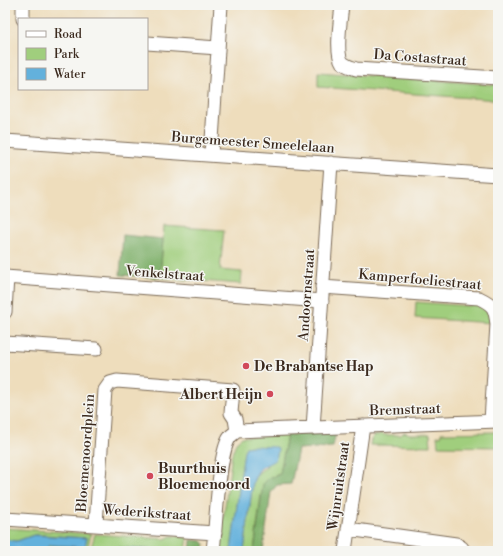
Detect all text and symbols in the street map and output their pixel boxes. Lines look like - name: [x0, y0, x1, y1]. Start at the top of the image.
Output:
- legend: [18, 18, 148, 90]
- text: Road: [54, 27, 82, 42]
- street label: Da Costastraat: [373, 46, 467, 70]
- text: Park: [54, 47, 80, 62]
- text: Water: [53, 67, 86, 82]
- street label: Burgemeester Smeelelaan: [170, 128, 336, 158]
- street label: Andoornstraat: [295, 248, 319, 343]
- street label: Venkelstraat: [124, 262, 205, 286]
- street label: Kamperfoeliestraat: [358, 266, 482, 294]
- place label: De Brabantse Hap: [254, 358, 374, 376]
- marker: De Brabantse Hap: [241, 361, 251, 371]
- place label: Albert Heijn: [179, 386, 262, 404]
- marker: Albert Heijn: [265, 389, 275, 399]
- street label: Bloemenoordplein: [73, 393, 99, 514]
- street label: Bremstraat: [368, 400, 441, 420]
- street label: Wijnruitstraat: [324, 440, 354, 533]
- place label: Buurthuis Bloemenoord: [158, 460, 250, 494]
- marker: Buurthuis Bloemenoord: [145, 471, 155, 481]
- street label: Wederikstraat: [101, 501, 192, 525]

